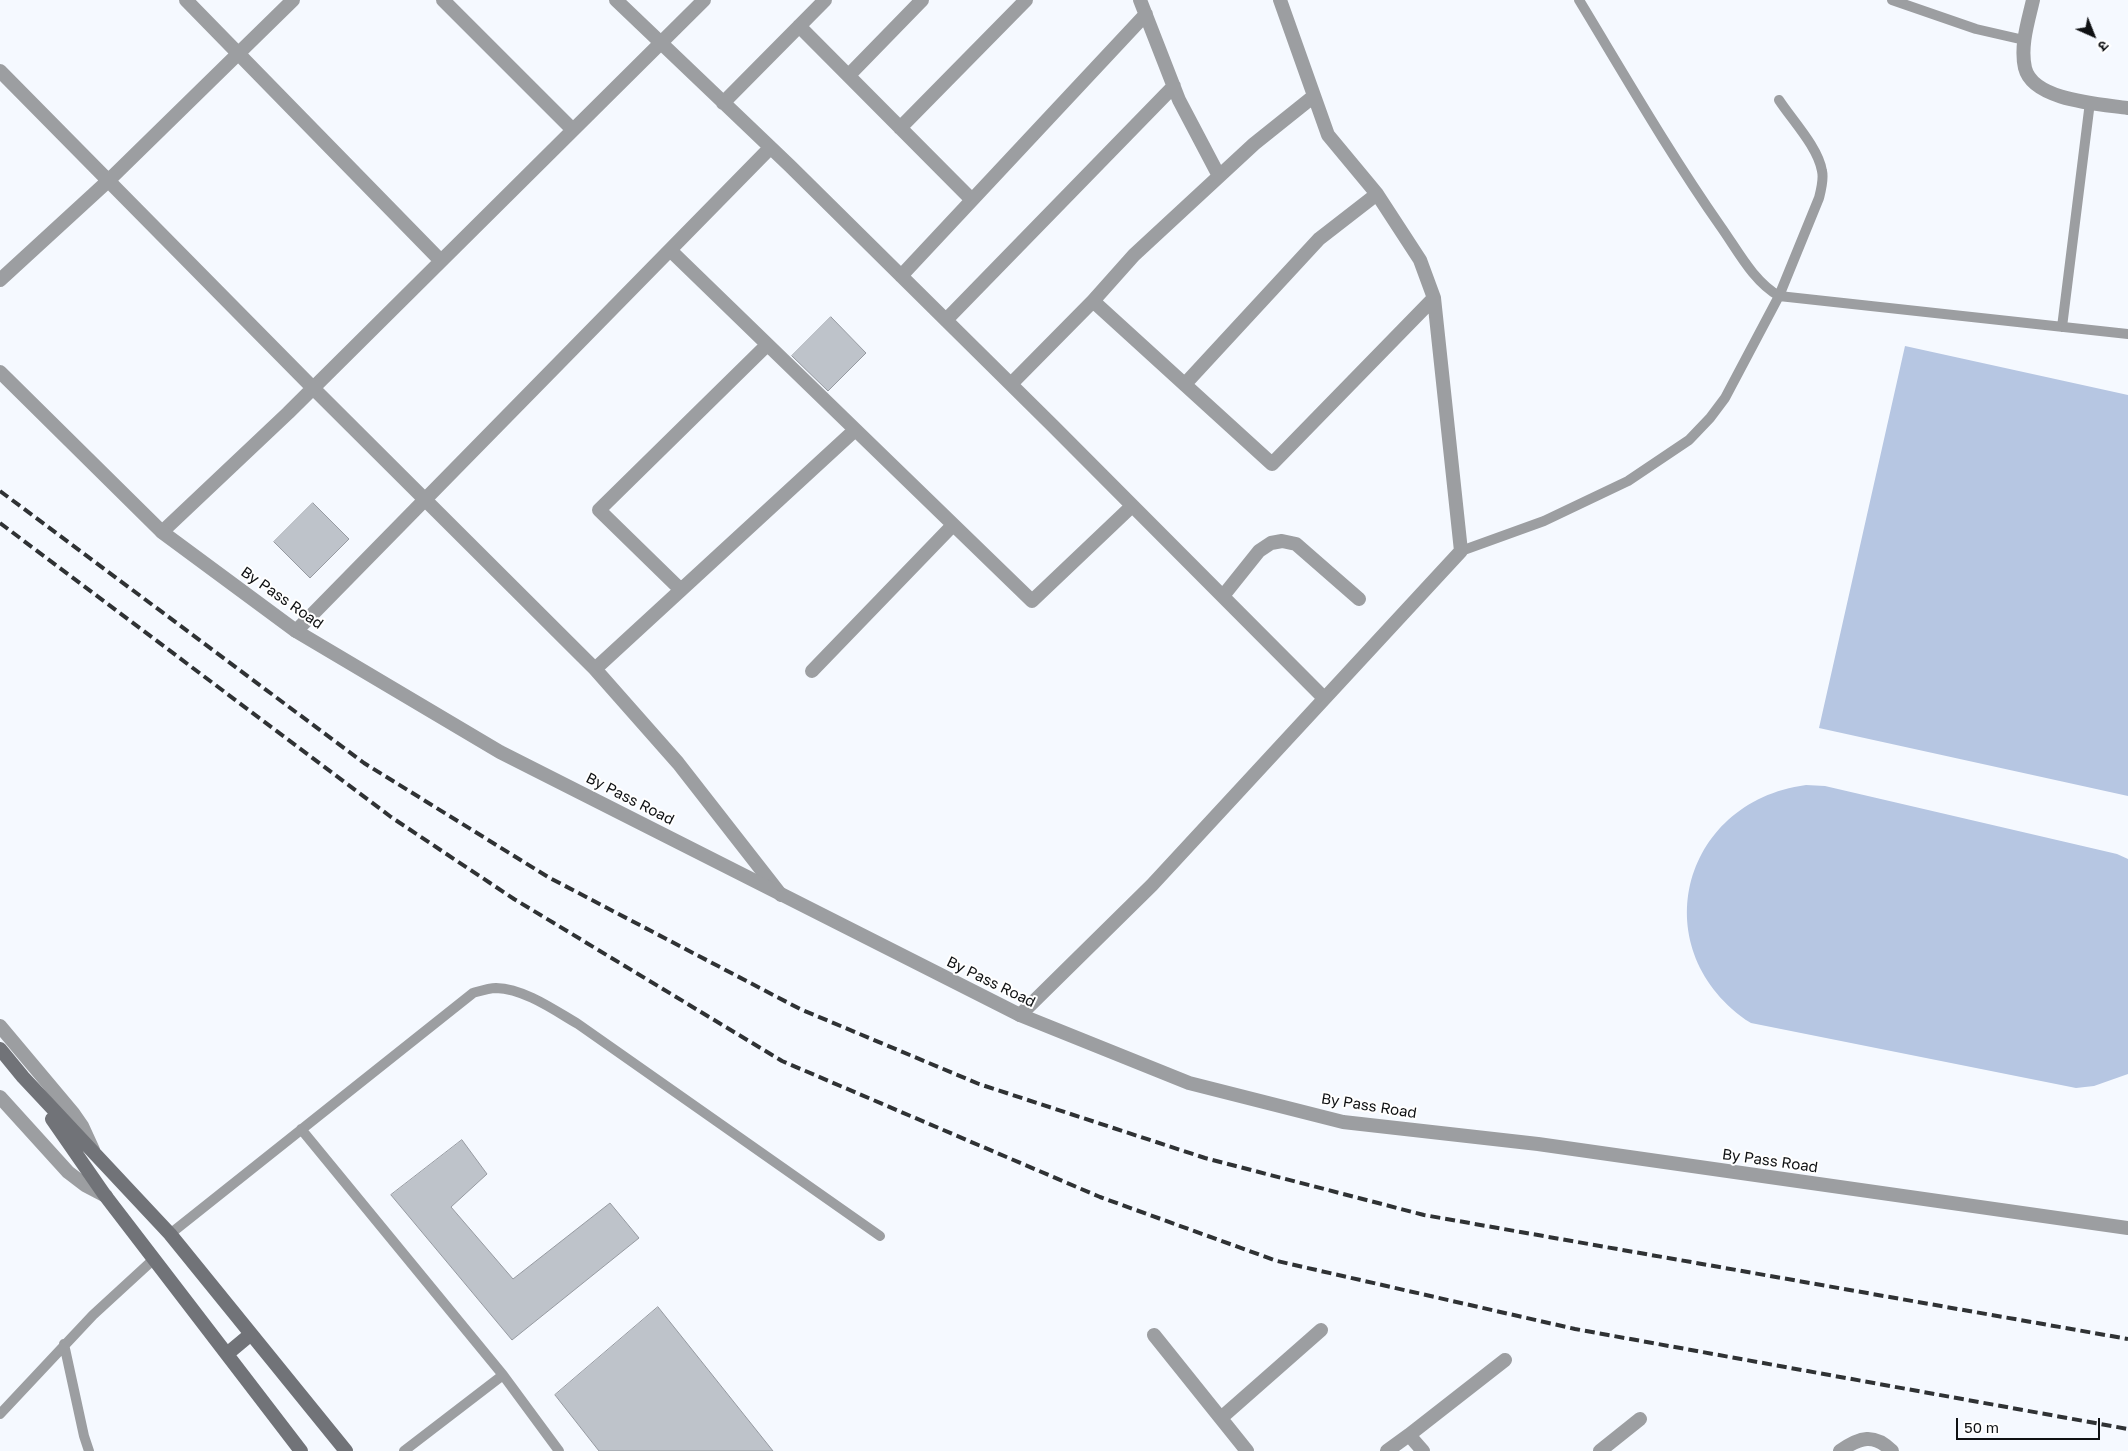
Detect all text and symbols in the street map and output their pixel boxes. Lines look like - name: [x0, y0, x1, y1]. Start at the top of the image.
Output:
- north arrow: [2068, 10, 2118, 60]
- text: उ: [2095, 37, 2113, 55]
- street label: By Pass Road: [237, 563, 327, 633]
- street label: By Pass Road: [583, 769, 677, 829]
- street label: By Pass Road: [944, 953, 1038, 1011]
- street label: By Pass Road: [1320, 1090, 1418, 1122]
- street label: By Pass Road: [1721, 1145, 1819, 1177]
- scale bar: [1958, 1408, 2102, 1440]
- text: 50 m: [1964, 1418, 1999, 1436]

